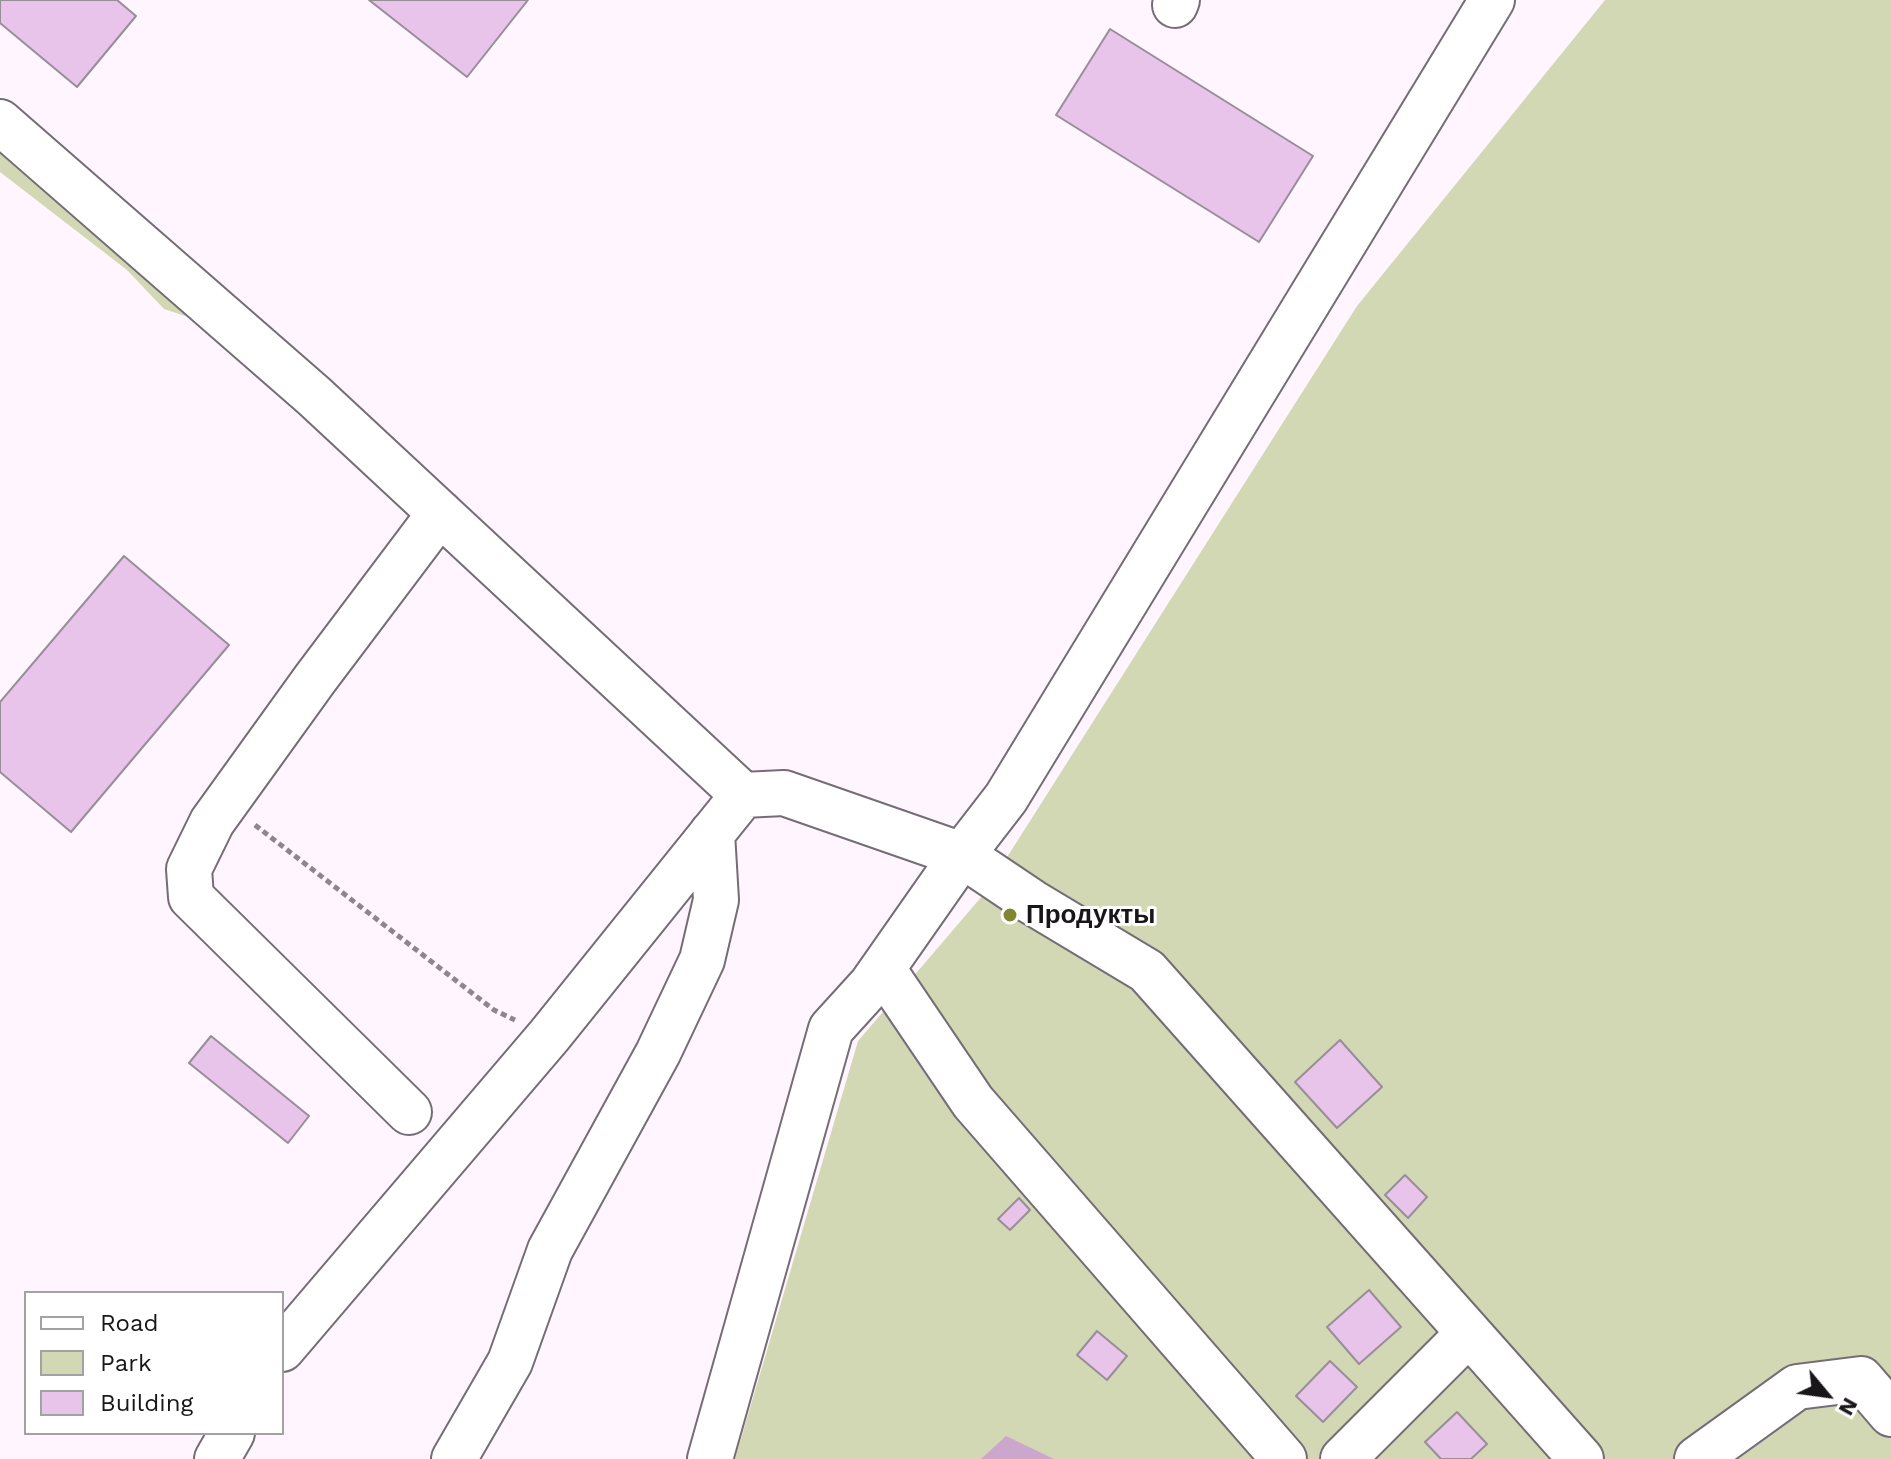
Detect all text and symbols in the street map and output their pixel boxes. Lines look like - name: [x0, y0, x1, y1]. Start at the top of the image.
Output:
- place label: Продукты: [1026, 899, 1155, 931]
- marker: Продукты: [1001, 906, 1019, 924]
- legend: [24, 1291, 284, 1435]
- text: Road: [100, 1309, 159, 1337]
- text: Park: [100, 1349, 152, 1377]
- north arrow: [1787, 1355, 1867, 1435]
- text: Building: [100, 1389, 193, 1417]
- text: N: [1834, 1394, 1863, 1420]

